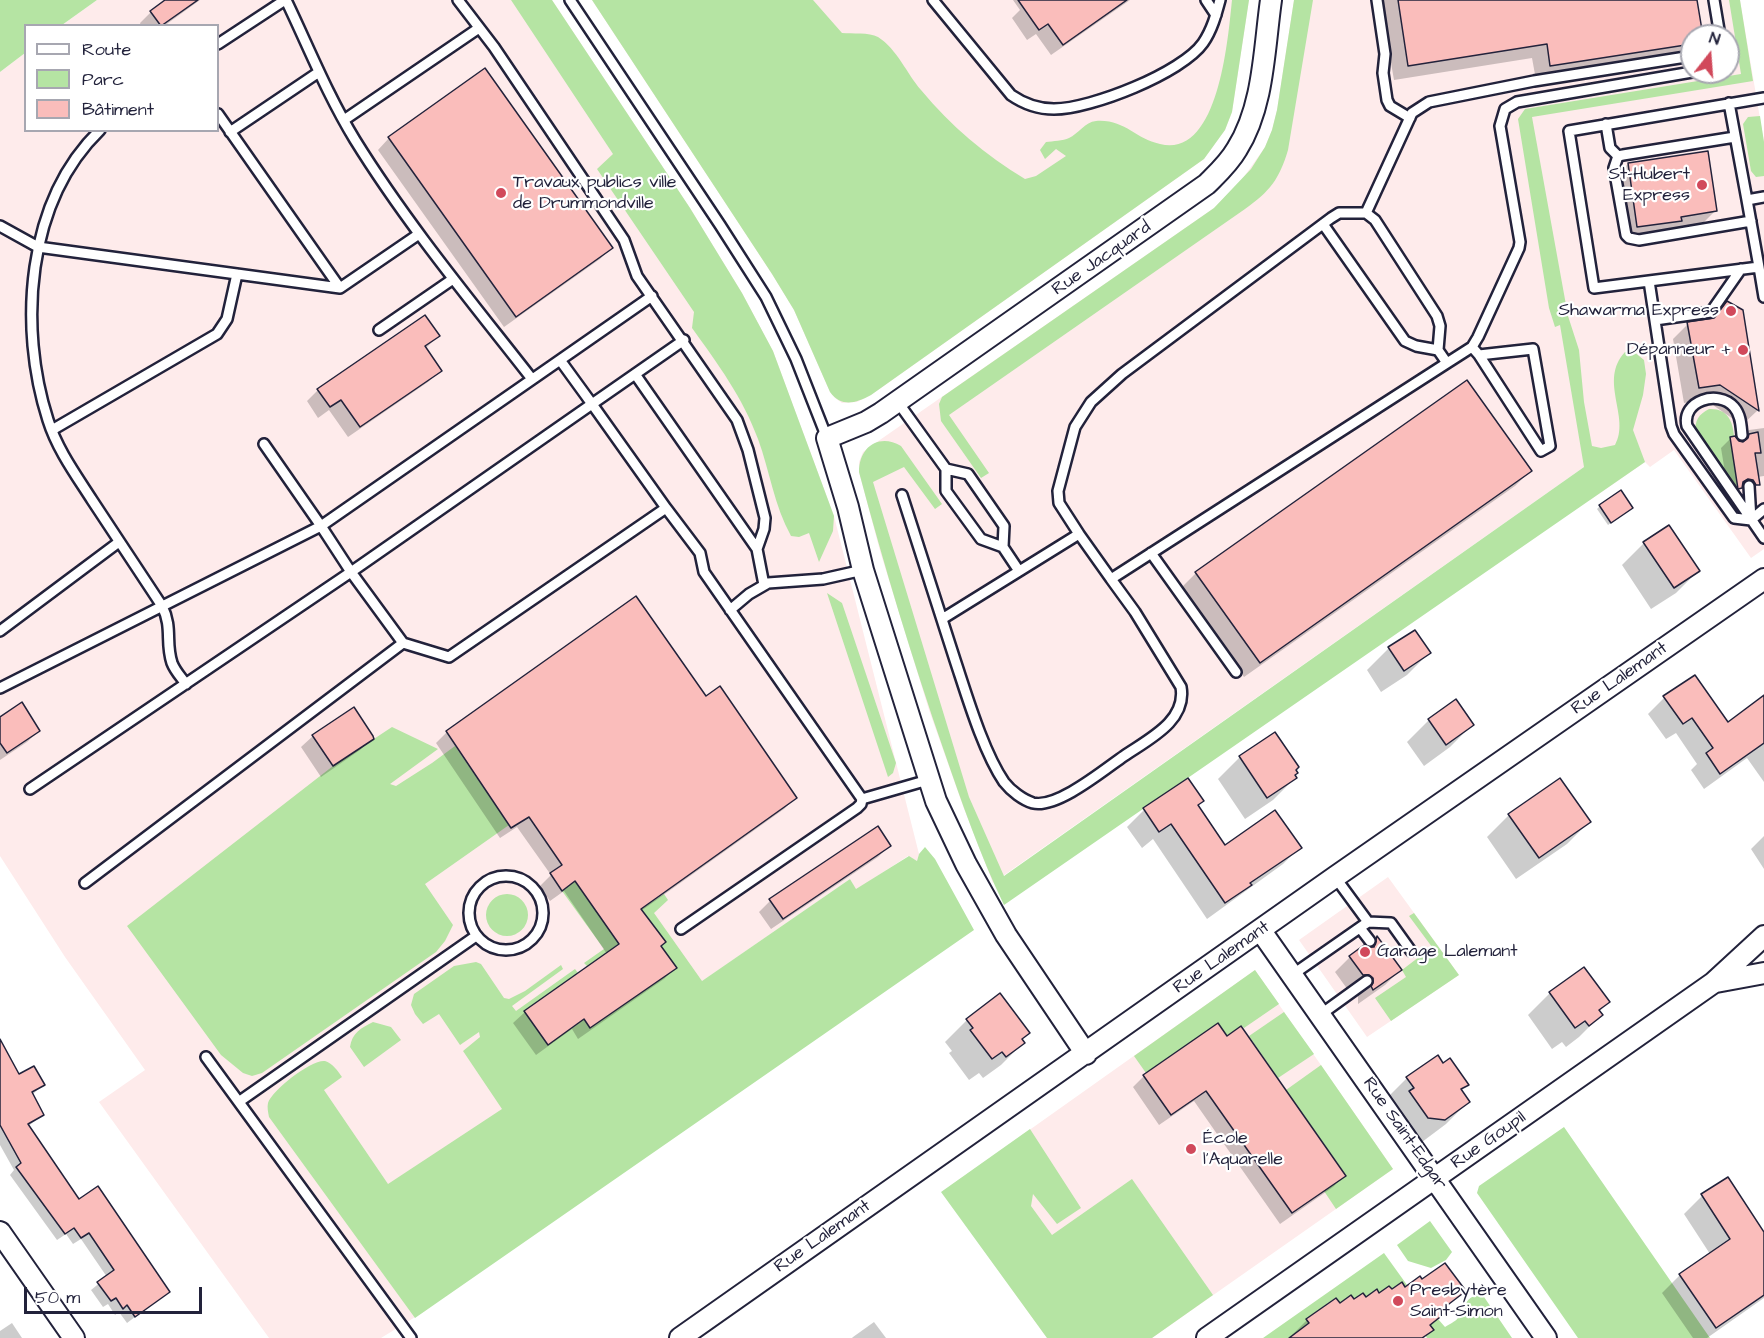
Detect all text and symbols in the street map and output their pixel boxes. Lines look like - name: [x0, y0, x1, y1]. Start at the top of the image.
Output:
- legend: [24, 24, 219, 132]
- north arrow: [1680, 24, 1740, 84]
- text: N: [1707, 27, 1723, 51]
- text: Route: [82, 37, 131, 62]
- text: Parc: [82, 67, 124, 92]
- text: Bâtiment: [82, 97, 154, 122]
- place label: St-Hubert Express: [1608, 164, 1690, 207]
- place label: Travaux publics ville de Drummondville: [513, 172, 677, 214]
- marker: St-Hubert Express: [1695, 178, 1709, 192]
- marker: Travaux publics ville de Drummondville: [494, 186, 508, 200]
- street label: Rue Jacquard: [1048, 217, 1156, 301]
- place label: Shawarma Express: [1558, 300, 1719, 322]
- marker: Shawarma Express: [1724, 304, 1738, 318]
- place label: Dépanneur +: [1627, 339, 1731, 361]
- marker: Dépanneur +: [1736, 343, 1750, 357]
- street label: Rue Lalemant: [1568, 638, 1672, 720]
- street label: Rue Lalemant: [1170, 917, 1274, 999]
- place label: Garage Lalemant: [1377, 941, 1518, 963]
- marker: Garage Lalemant: [1358, 945, 1372, 959]
- street label: Rue Saint-Edgar: [1357, 1074, 1451, 1194]
- street label: Rue Goupil: [1447, 1107, 1531, 1175]
- place label: École l'Aquarelle: [1203, 1128, 1283, 1170]
- marker: École l'Aquarelle: [1184, 1142, 1198, 1156]
- street label: Rue Lalemant: [771, 1196, 875, 1278]
- scale bar: [27, 1275, 206, 1313]
- place label: Presbytère Saint-Simon: [1410, 1280, 1507, 1322]
- text: 50 m: [35, 1285, 80, 1310]
- marker: Presbytère Saint-Simon: [1391, 1294, 1405, 1308]

